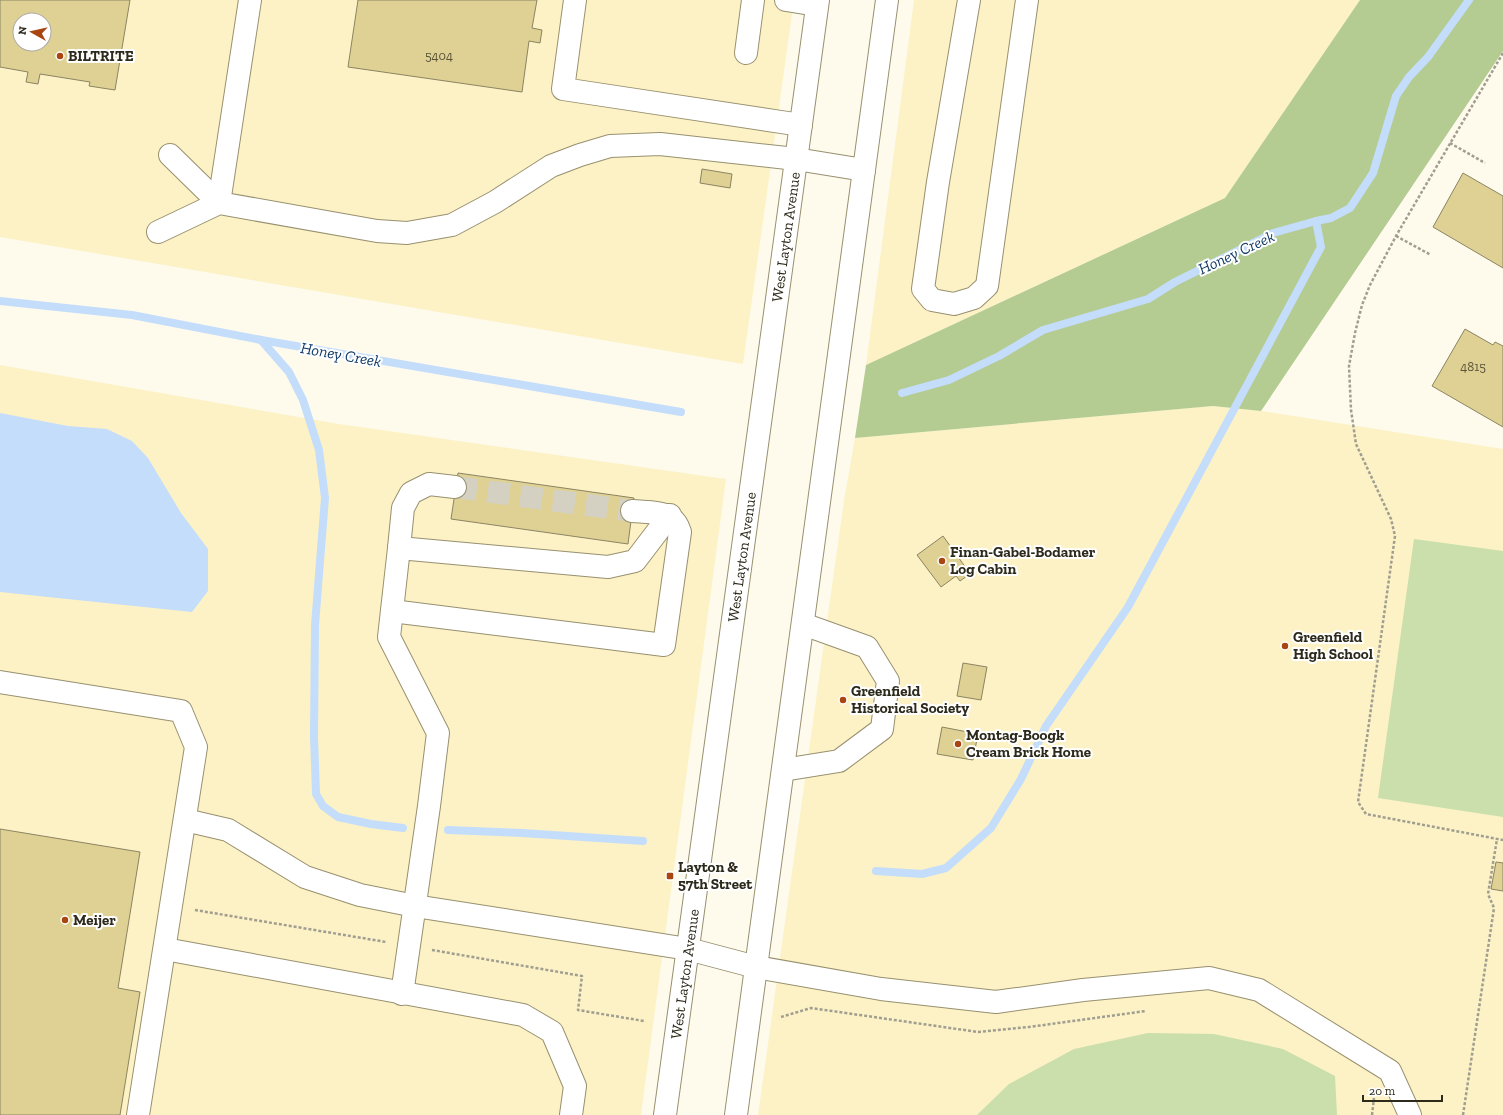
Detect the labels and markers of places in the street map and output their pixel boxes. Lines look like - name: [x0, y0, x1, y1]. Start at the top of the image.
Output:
- place label: BILTRITE: [68, 47, 134, 65]
- marker: BILTRITE: [55, 51, 65, 61]
- place label: Finan-Gabel-Bodamer Log Cabin: [950, 543, 1096, 578]
- marker: Finan-Gabel-Bodamer Log Cabin: [937, 556, 947, 566]
- place label: Greenfield High School: [1293, 628, 1373, 663]
- marker: Greenfield High School: [1280, 641, 1290, 651]
- place label: Greenfield Historical Society: [851, 682, 969, 717]
- marker: Greenfield Historical Society: [838, 695, 848, 705]
- place label: Montag-Boogk Cream Brick Home: [966, 726, 1091, 761]
- marker: Montag-Boogk Cream Brick Home: [953, 739, 963, 749]
- place label: Layton & 57th Street: [678, 858, 753, 893]
- marker: Layton & 57th Street: [665, 871, 675, 881]
- place label: Meijer: [73, 911, 116, 929]
- marker: Meijer: [60, 915, 70, 925]

